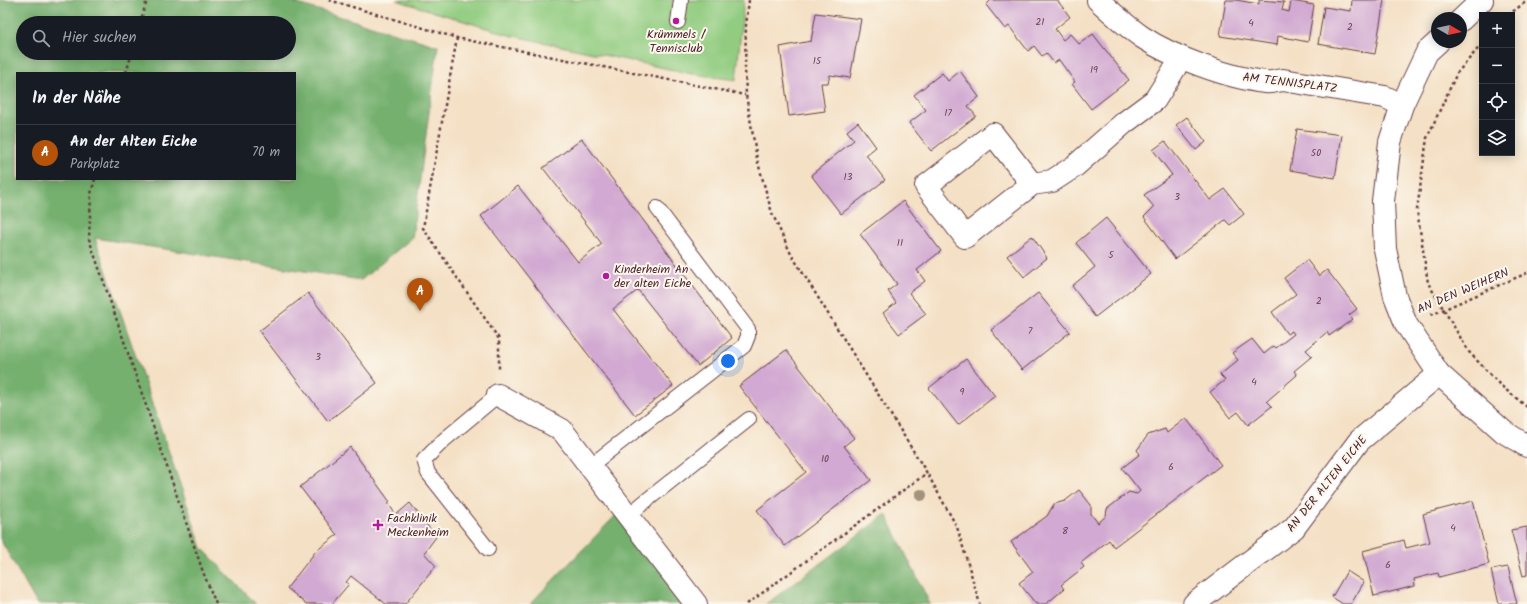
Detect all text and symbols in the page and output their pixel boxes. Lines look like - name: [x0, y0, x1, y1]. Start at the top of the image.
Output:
- north arrow: [1431, 12, 1467, 48]
- map controls: [1479, 12, 1515, 156]
- button: +: [1479, 12, 1515, 48]
- house number: 21: [1036, 14, 1044, 30]
- house number: 4: [1248, 15, 1254, 31]
- search box: [16, 16, 296, 60]
- marker: Krümmels / Tennisclub: [671, 16, 681, 26]
- house number: 2: [1347, 19, 1353, 35]
- place label: Krümmels / Tennisclub: [647, 25, 706, 58]
- text: Hier suchen: [62, 26, 136, 50]
- icon: search: [30, 27, 52, 49]
- button: −: [1479, 48, 1515, 84]
- house number: 15: [813, 53, 822, 69]
- house number: 19: [1090, 62, 1098, 78]
- street label: AM TENNISPLATZ: [1241, 68, 1339, 98]
- button: locate: [1479, 84, 1515, 120]
- text: In der Nähe: [32, 85, 121, 112]
- house number: 17: [944, 105, 952, 121]
- button: layers: [1479, 120, 1515, 156]
- text: An der Alten Eiche: [70, 130, 197, 154]
- text: A: [41, 142, 49, 163]
- text: 70 m: [252, 142, 280, 163]
- house number: 50: [1311, 145, 1321, 161]
- text: Parkplatz: [70, 154, 120, 175]
- house number: 13: [844, 169, 853, 185]
- house number: 3: [1174, 189, 1180, 205]
- house number: 11: [897, 235, 903, 251]
- house number: 5: [1108, 247, 1114, 263]
- place label: Kinderheim An der alten Eiche: [614, 260, 692, 293]
- street label: AN DEN WEIHERN: [1414, 263, 1512, 319]
- marker: Kinderheim An der alten Eiche: [601, 271, 611, 281]
- pin: A: [407, 278, 433, 311]
- house number: 2: [1316, 293, 1322, 309]
- house number: 7: [1028, 323, 1033, 339]
- house number: 3: [315, 349, 321, 365]
- your location: [718, 351, 738, 371]
- house number: 4: [1251, 374, 1257, 390]
- house number: 9: [960, 384, 965, 400]
- street label: AN DER ALTEN EICHE: [1282, 431, 1373, 537]
- house number: 10: [821, 451, 829, 467]
- house number: 6: [1168, 459, 1174, 475]
- place label: Fachklinik Meckenheim: [387, 509, 449, 542]
- marker: Fachklinik Meckenheim: [372, 519, 384, 531]
- house number: 4: [1450, 520, 1456, 536]
- house number: 8: [1062, 523, 1069, 539]
- house number: 6: [1385, 557, 1391, 573]

